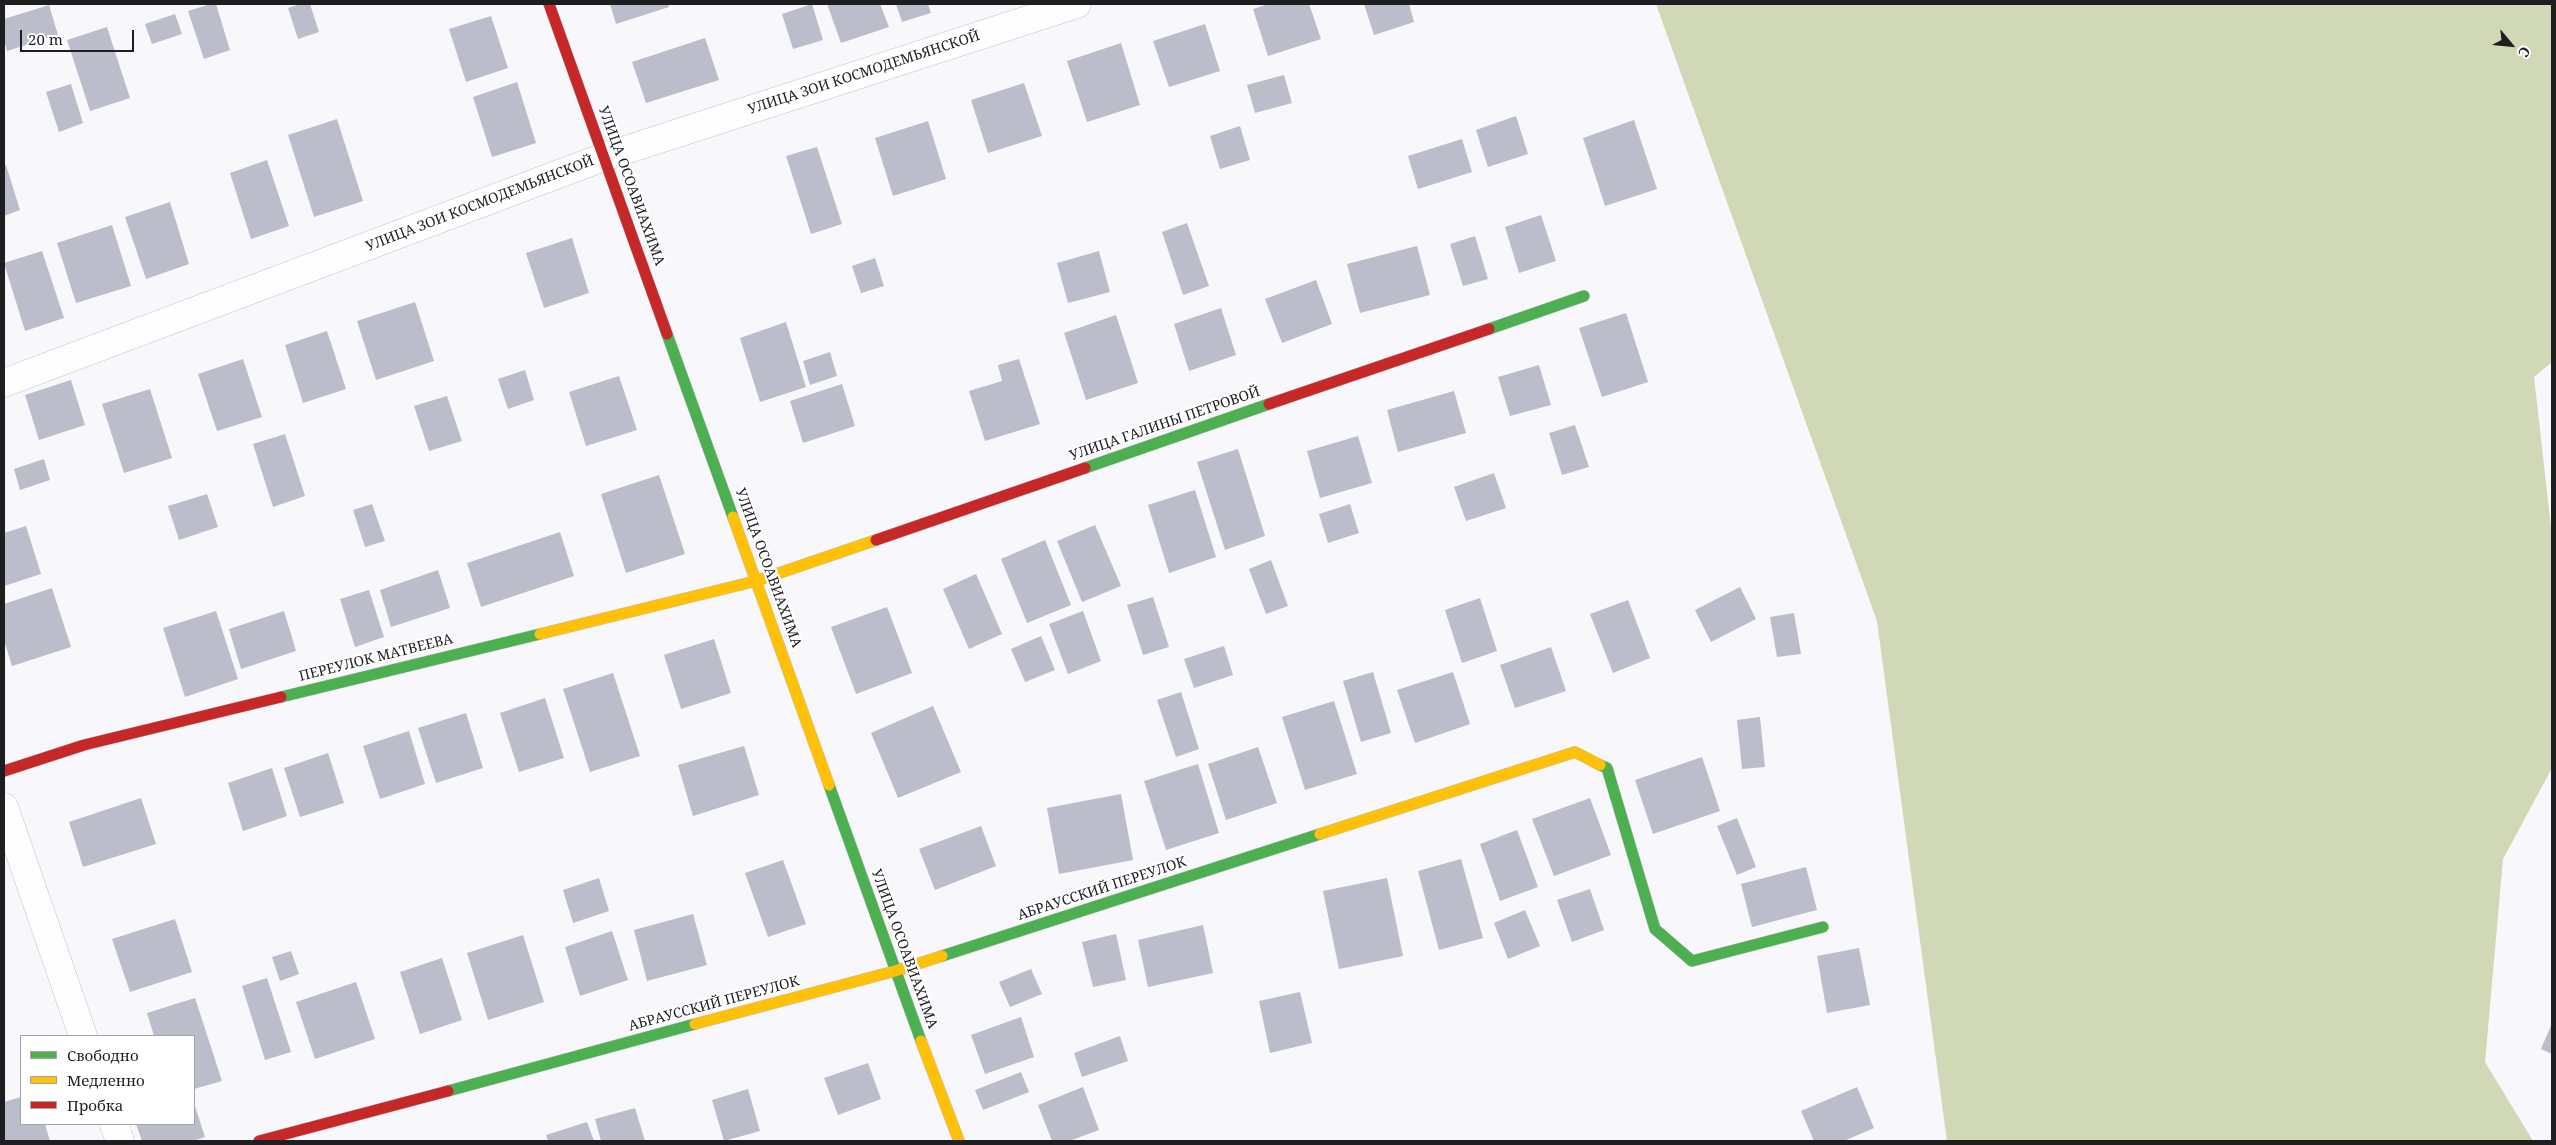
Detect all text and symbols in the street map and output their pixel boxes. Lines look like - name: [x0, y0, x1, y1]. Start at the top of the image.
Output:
- scale bar: [22, 20, 136, 52]
- north arrow: [2486, 20, 2536, 70]
- street label: УЛИЦА ЗОИ КОСМОДЕМЬЯНСКОЙ: [746, 27, 982, 119]
- text: 20 m: [28, 29, 63, 49]
- text: С: [2514, 44, 2535, 61]
- street label: УЛИЦА ОСОАВИАХИМА: [594, 104, 668, 268]
- street label: УЛИЦА ЗОИ КОСМОДЕМЬЯНСКОЙ: [364, 153, 596, 255]
- street label: УЛИЦА ГАЛИНЫ ПЕТРОВОЙ: [1068, 383, 1262, 465]
- street label: УЛИЦА ОСОАВИАХИМА: [731, 486, 805, 650]
- street label: ПЕРЕУЛОК МАТВЕЕВА: [297, 631, 455, 685]
- street label: АБРАУССКИЙ ПЕРЕУЛОК: [1016, 854, 1188, 924]
- street label: УЛИЦА ОСОАВИАХИМА: [867, 867, 941, 1031]
- street label: АБРАУССКИЙ ПЕРЕУЛОК: [627, 973, 801, 1035]
- legend: [20, 1035, 195, 1125]
- text: Свободно: [67, 1045, 139, 1065]
- text: Медленно: [67, 1070, 145, 1090]
- text: Пробка: [67, 1095, 123, 1115]

